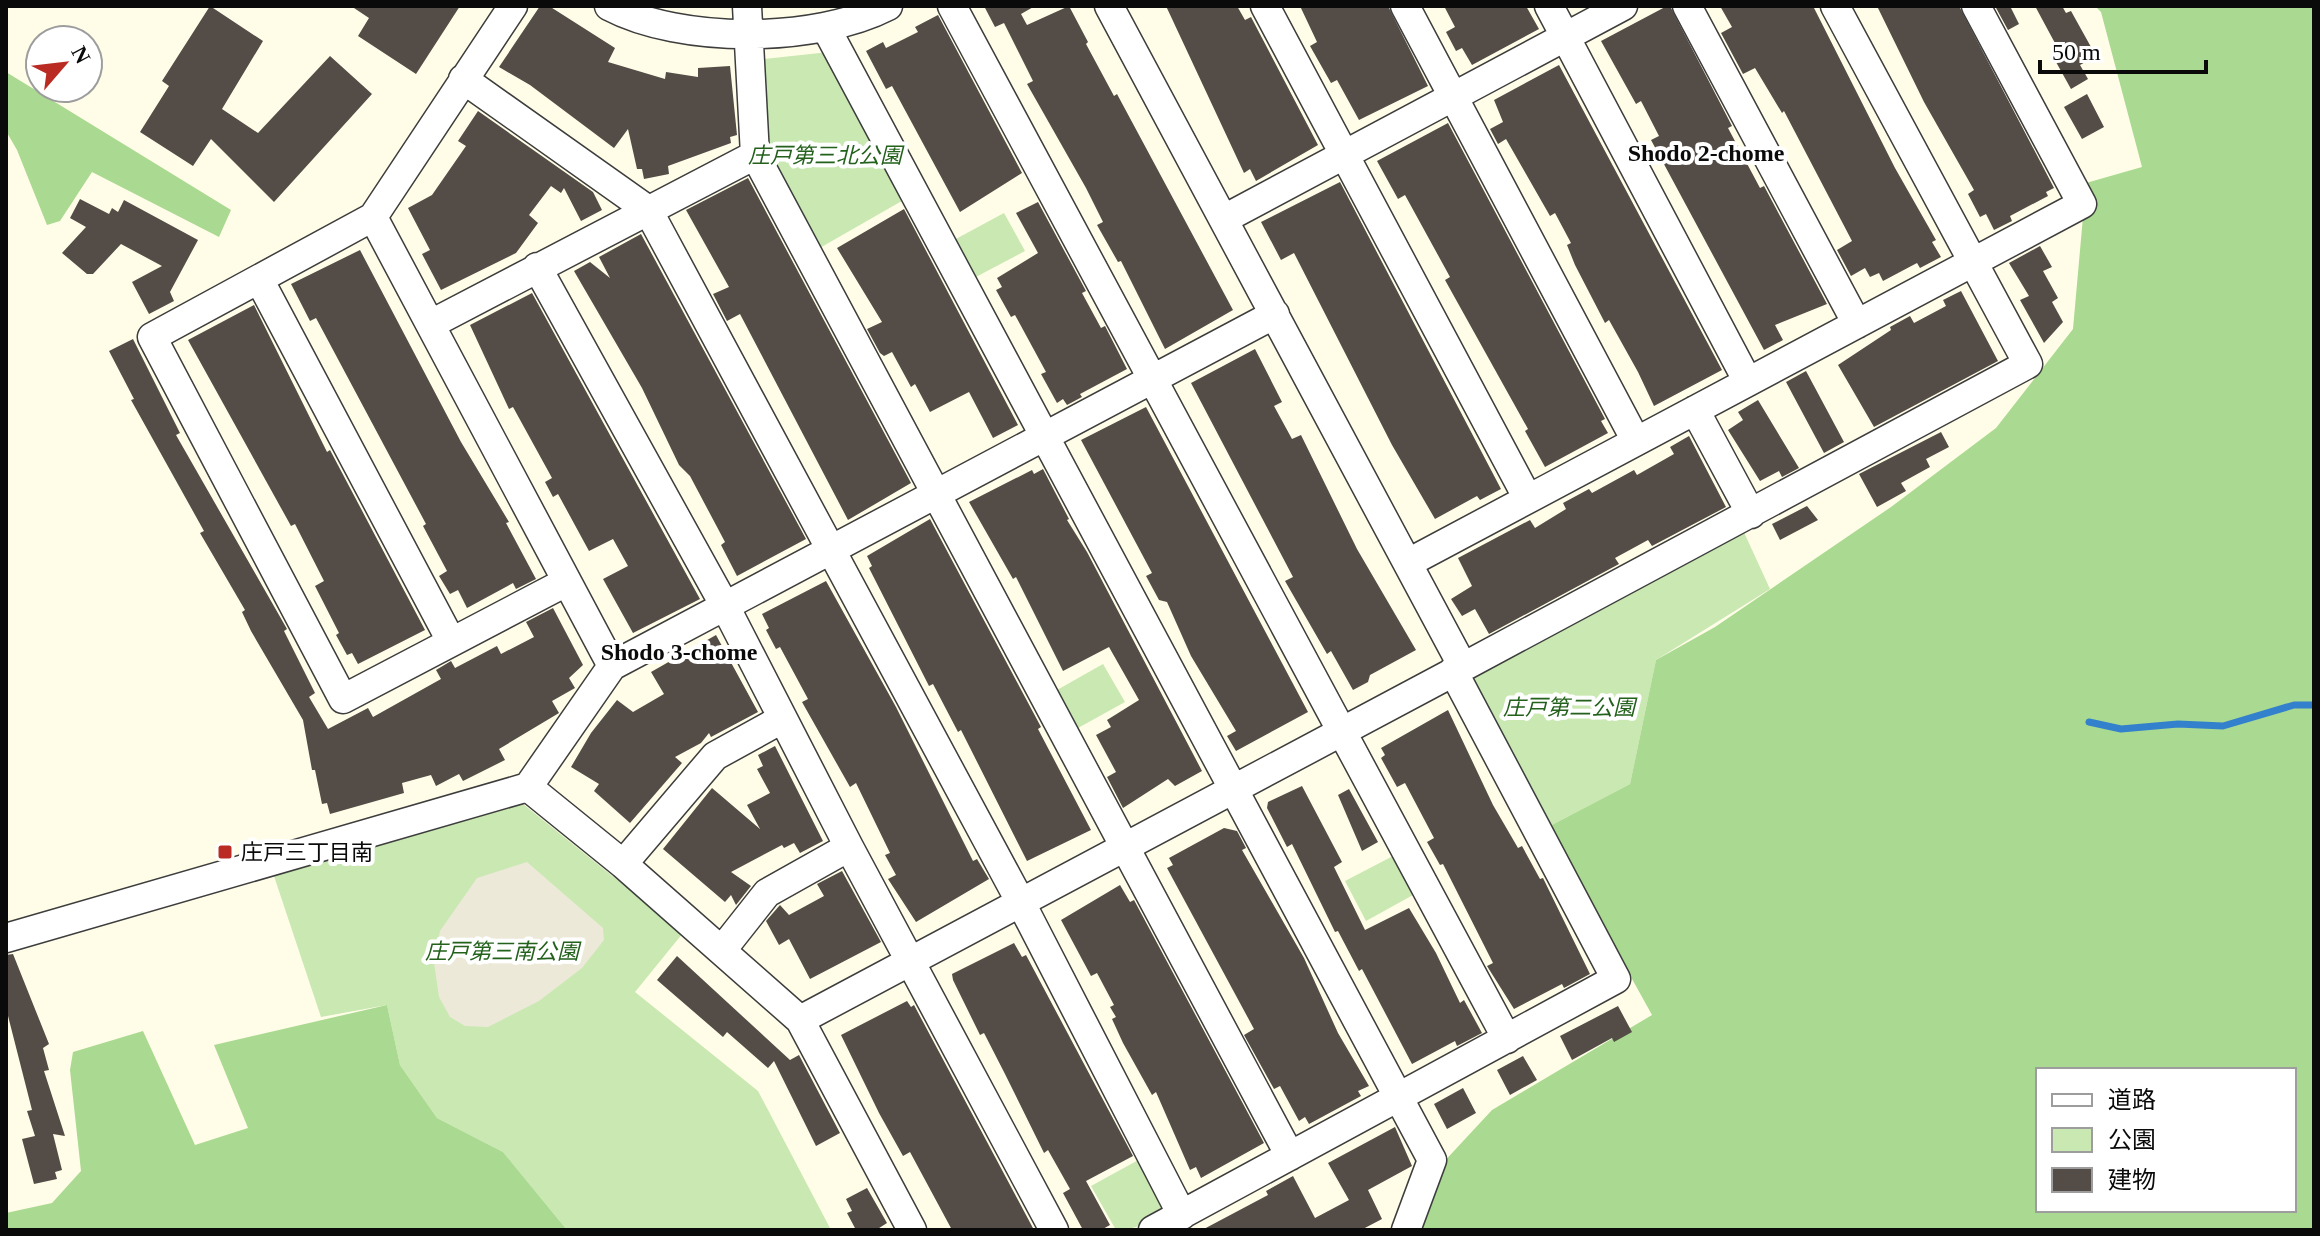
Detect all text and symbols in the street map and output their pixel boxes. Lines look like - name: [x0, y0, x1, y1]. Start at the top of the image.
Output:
- north arrow: [24, 24, 104, 104]
- scale bar: [2040, 24, 2206, 74]
- text: 50 m: [2052, 39, 2101, 65]
- text: N: [66, 42, 96, 68]
- district label: Shodo 2-chome: [1628, 140, 1785, 166]
- park label: 庄戸第三北公園: [748, 143, 905, 168]
- district label: Shodo 3-chome: [601, 639, 758, 665]
- park label: 庄戸第二公園: [1503, 695, 1638, 720]
- place label: 庄戸三丁目南: [241, 840, 373, 865]
- marker: 庄戸三丁目南: [216, 843, 234, 861]
- park label: 庄戸第三南公園: [425, 939, 582, 964]
- legend: [2036, 1068, 2296, 1212]
- text: 道路: [2108, 1087, 2156, 1113]
- text: 公園: [2108, 1127, 2156, 1153]
- text: 建物: [2108, 1167, 2156, 1193]

